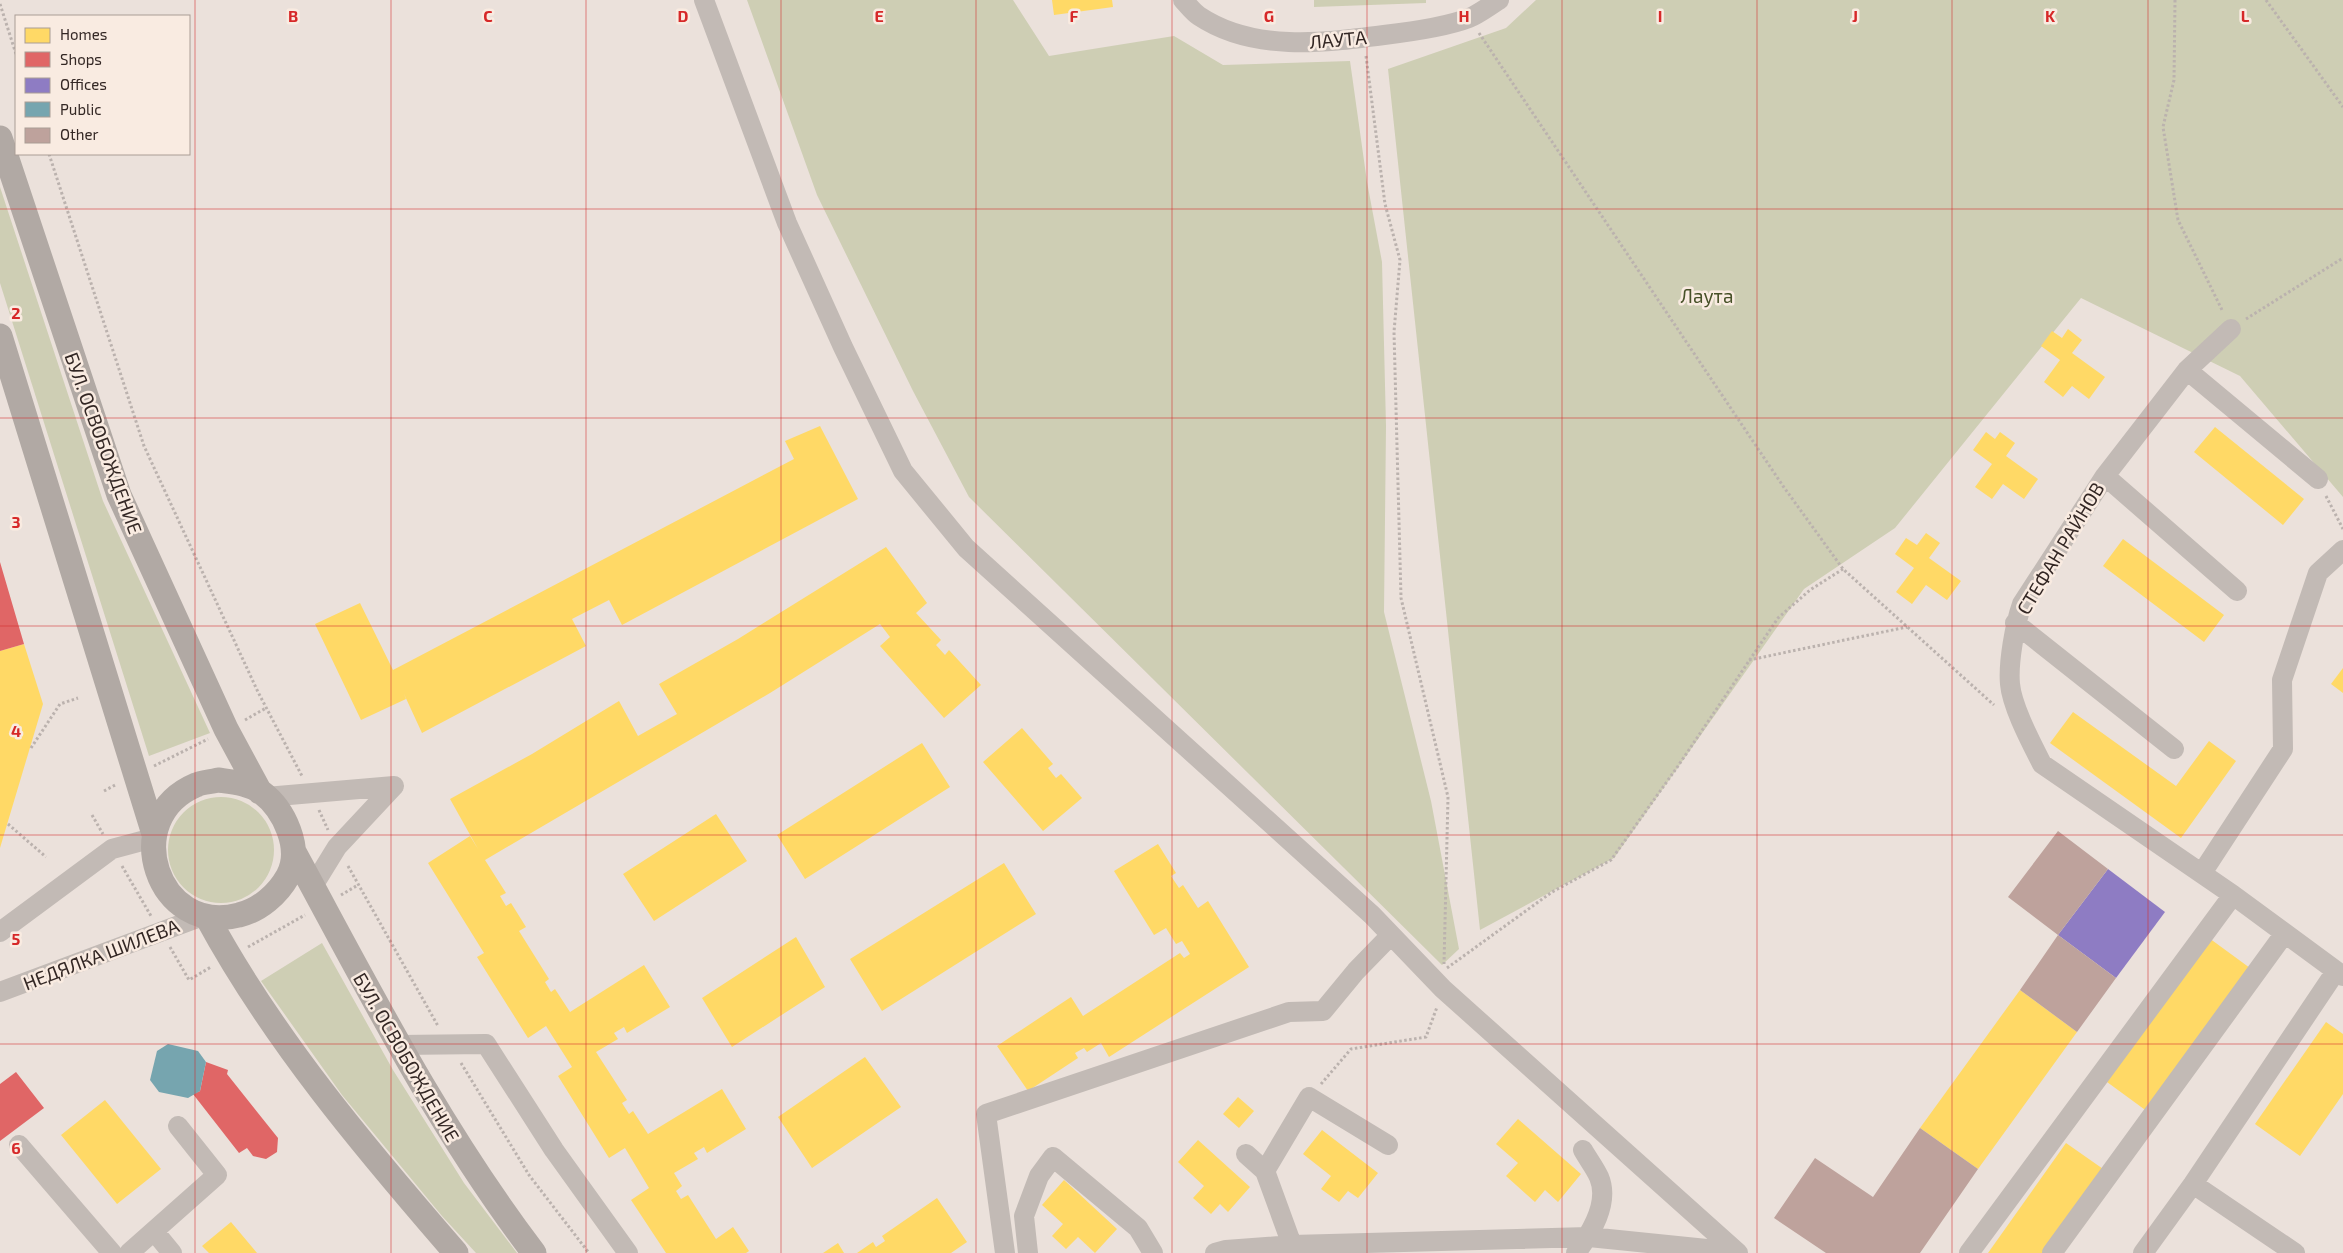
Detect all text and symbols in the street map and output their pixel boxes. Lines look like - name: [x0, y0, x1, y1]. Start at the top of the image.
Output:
- text: B: [288, 6, 298, 25]
- text: C: [483, 6, 493, 25]
- text: D: [678, 6, 689, 25]
- text: E: [874, 6, 884, 25]
- text: F: [1070, 6, 1079, 25]
- text: G: [1264, 6, 1274, 25]
- text: H: [1458, 6, 1470, 25]
- text: I: [1658, 6, 1662, 25]
- text: J: [1852, 6, 1858, 25]
- text: K: [2045, 6, 2056, 25]
- text: L: [2241, 6, 2250, 25]
- legend: [15, 15, 190, 155]
- text: Homes: [60, 25, 107, 43]
- street label: ЛАУТА: [1308, 25, 1368, 53]
- text: Shops: [60, 50, 102, 68]
- text: Offices: [60, 75, 107, 93]
- text: Public: [60, 100, 101, 118]
- text: Other: [60, 125, 99, 143]
- park label: Лаута: [1681, 284, 1733, 308]
- text: 2: [11, 303, 21, 322]
- street label: БУЛ. ОСВОБОЖДЕНИЕ: [60, 349, 148, 537]
- street label: СТЕФАН РАЙНОВ: [2012, 478, 2108, 618]
- text: 3: [11, 512, 21, 531]
- text: 4: [11, 721, 21, 740]
- street label: НЕДЯЛКА ШИЛЕВА: [20, 914, 182, 994]
- text: 5: [12, 929, 21, 948]
- street label: БУЛ. ОСВОБОЖДЕНИЕ: [349, 968, 465, 1146]
- text: 6: [11, 1138, 21, 1157]

